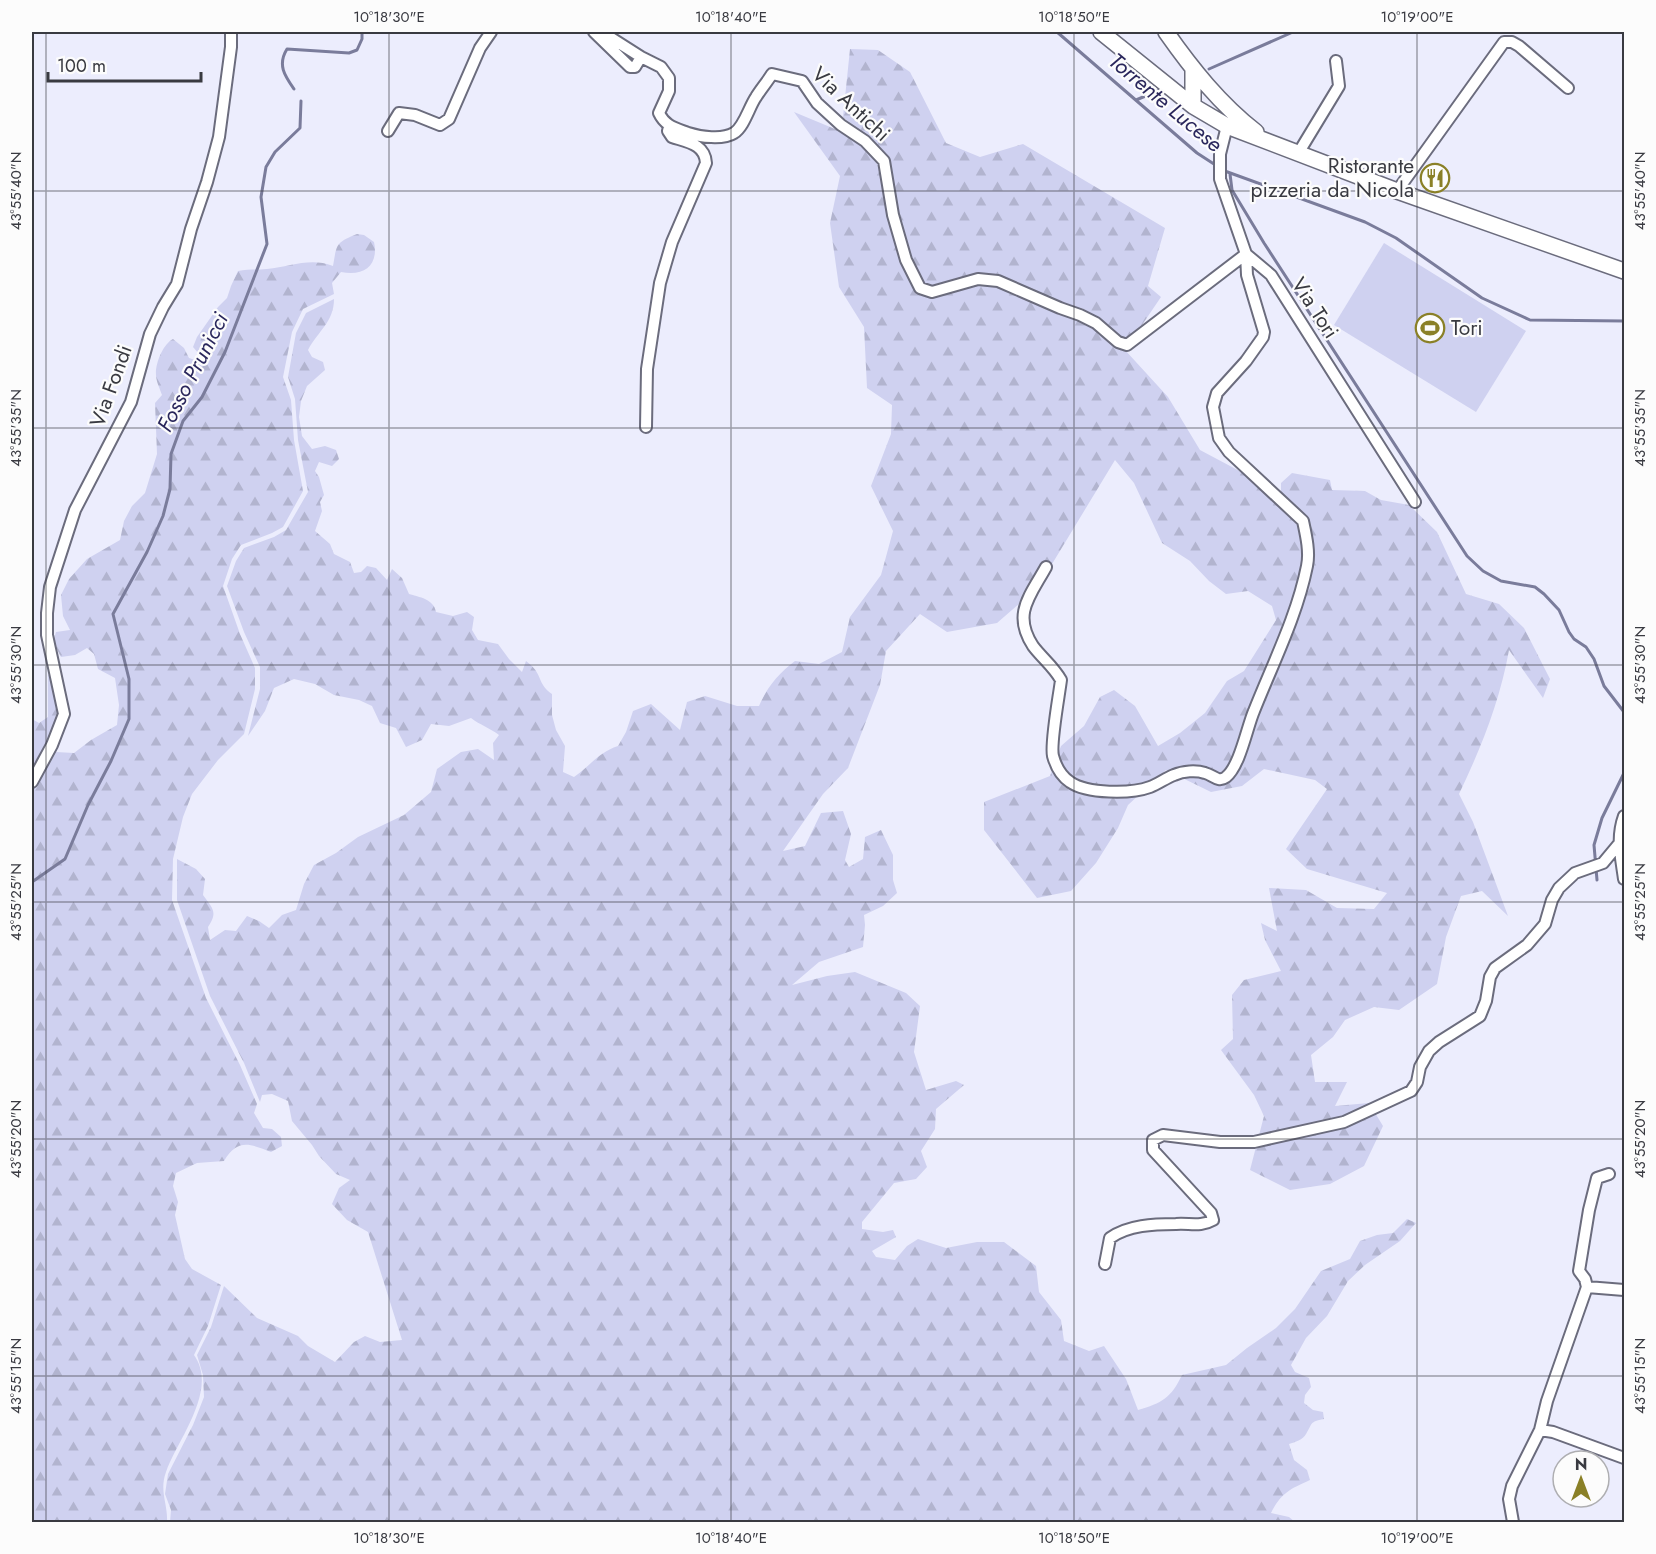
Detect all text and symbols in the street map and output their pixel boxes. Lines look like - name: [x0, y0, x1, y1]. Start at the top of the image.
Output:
- text: 10°18'30"E: [353, 6, 425, 28]
- text: 10°18'40"E: [695, 6, 767, 28]
- text: 10°18'50"E: [1038, 6, 1110, 28]
- text: 10°19'00"E: [1381, 6, 1453, 28]
- scale bar: [48, 45, 201, 83]
- water label: Torrente Lucese: [1102, 45, 1230, 159]
- text: 100 m: [57, 53, 106, 79]
- street label: Via Antichi: [805, 60, 897, 148]
- place label: Ristorante pizzeria da Nicola: [1251, 151, 1414, 205]
- text: 43°55'40"N: [5, 152, 27, 230]
- text: 43°55'40"N: [1629, 152, 1651, 230]
- restaurant icon: Ristorante pizzeria da Nicola: [1419, 162, 1451, 194]
- street label: Via Tori: [1284, 272, 1346, 344]
- water label: Fosso Prunicci: [148, 307, 236, 437]
- sports icon: Tori: [1414, 312, 1446, 344]
- place label: Tori: [1451, 313, 1483, 343]
- street label: Via Fondi: [82, 341, 140, 431]
- text: 43°55'35"N: [5, 389, 27, 467]
- text: 43°55'35"N: [1629, 389, 1651, 467]
- text: 43°55'30"N: [5, 626, 27, 704]
- text: 43°55'30"N: [1629, 626, 1651, 704]
- text: 43°55'25"N: [5, 863, 27, 941]
- text: 43°55'25"N: [1629, 863, 1651, 941]
- text: 43°55'20"N: [5, 1100, 27, 1178]
- text: 43°55'20"N: [1629, 1100, 1651, 1178]
- text: 43°55'15"N: [5, 1338, 27, 1414]
- text: 43°55'15"N: [1629, 1338, 1651, 1414]
- north arrow: [1551, 1449, 1611, 1509]
- text: N: [1575, 1453, 1587, 1476]
- text: 10°18'30"E: [353, 1527, 425, 1549]
- text: 10°18'40"E: [695, 1527, 767, 1549]
- text: 10°18'50"E: [1038, 1527, 1110, 1549]
- text: 10°19'00"E: [1381, 1527, 1453, 1549]

